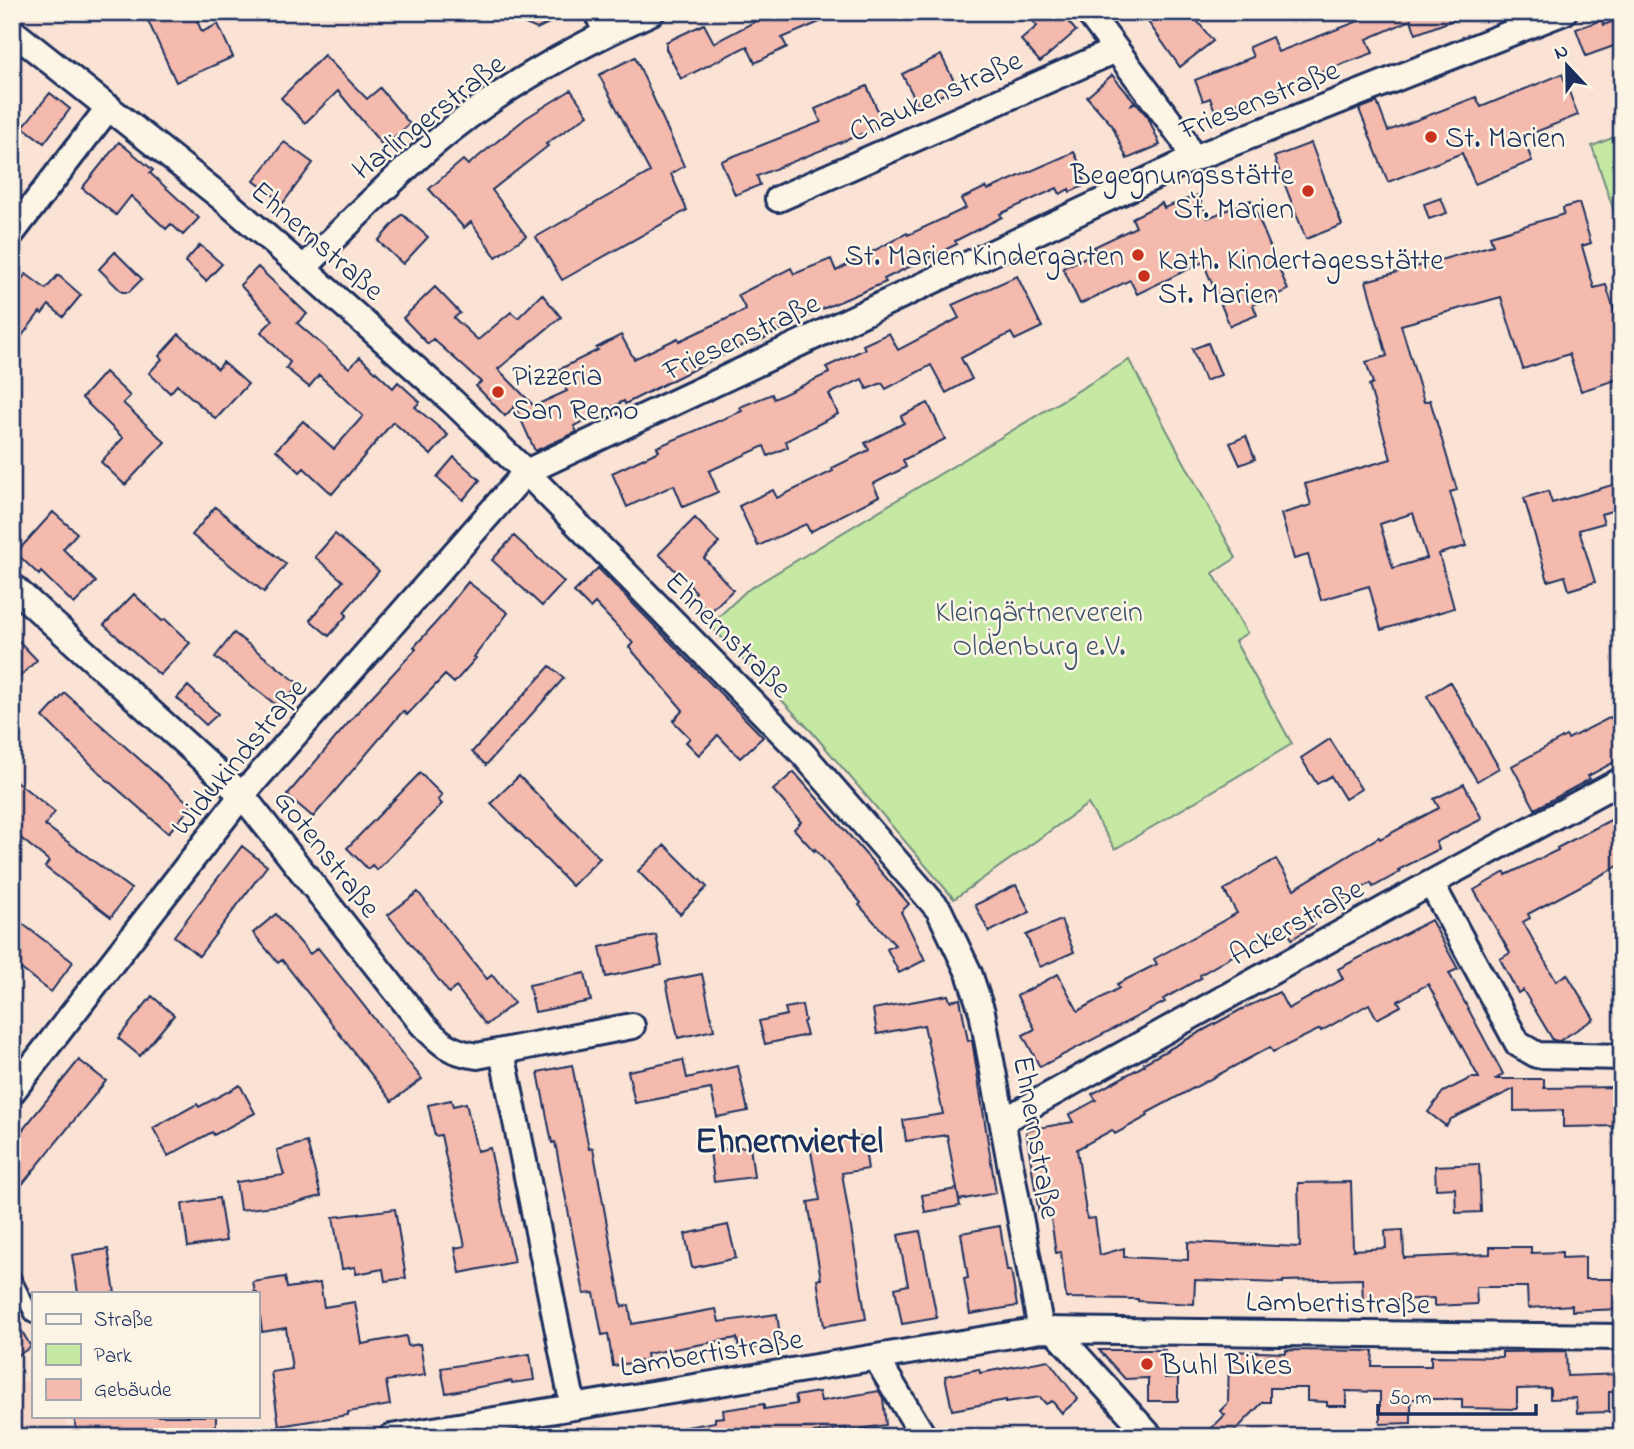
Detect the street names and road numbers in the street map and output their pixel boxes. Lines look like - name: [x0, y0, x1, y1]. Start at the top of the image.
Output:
- street label: Chaukenstraße: [843, 40, 1030, 156]
- street label: Harlingerstraße: [344, 44, 516, 192]
- street label: Friesenstraße: [1173, 50, 1347, 154]
- street label: Ehnernstraße: [239, 172, 393, 313]
- street label: Friesenstraße: [656, 283, 828, 395]
- street label: Ehnernstraße: [653, 562, 801, 710]
- street label: Widukindstraße: [161, 669, 320, 846]
- street label: Gotenstraße: [261, 781, 390, 929]
- street label: Ackerstraße: [1222, 868, 1373, 979]
- street label: Ehnernstraße: [999, 1053, 1071, 1223]
- street label: Lambertistraße: [1245, 1281, 1431, 1329]
- street label: Lambertistraße: [617, 1319, 807, 1391]

